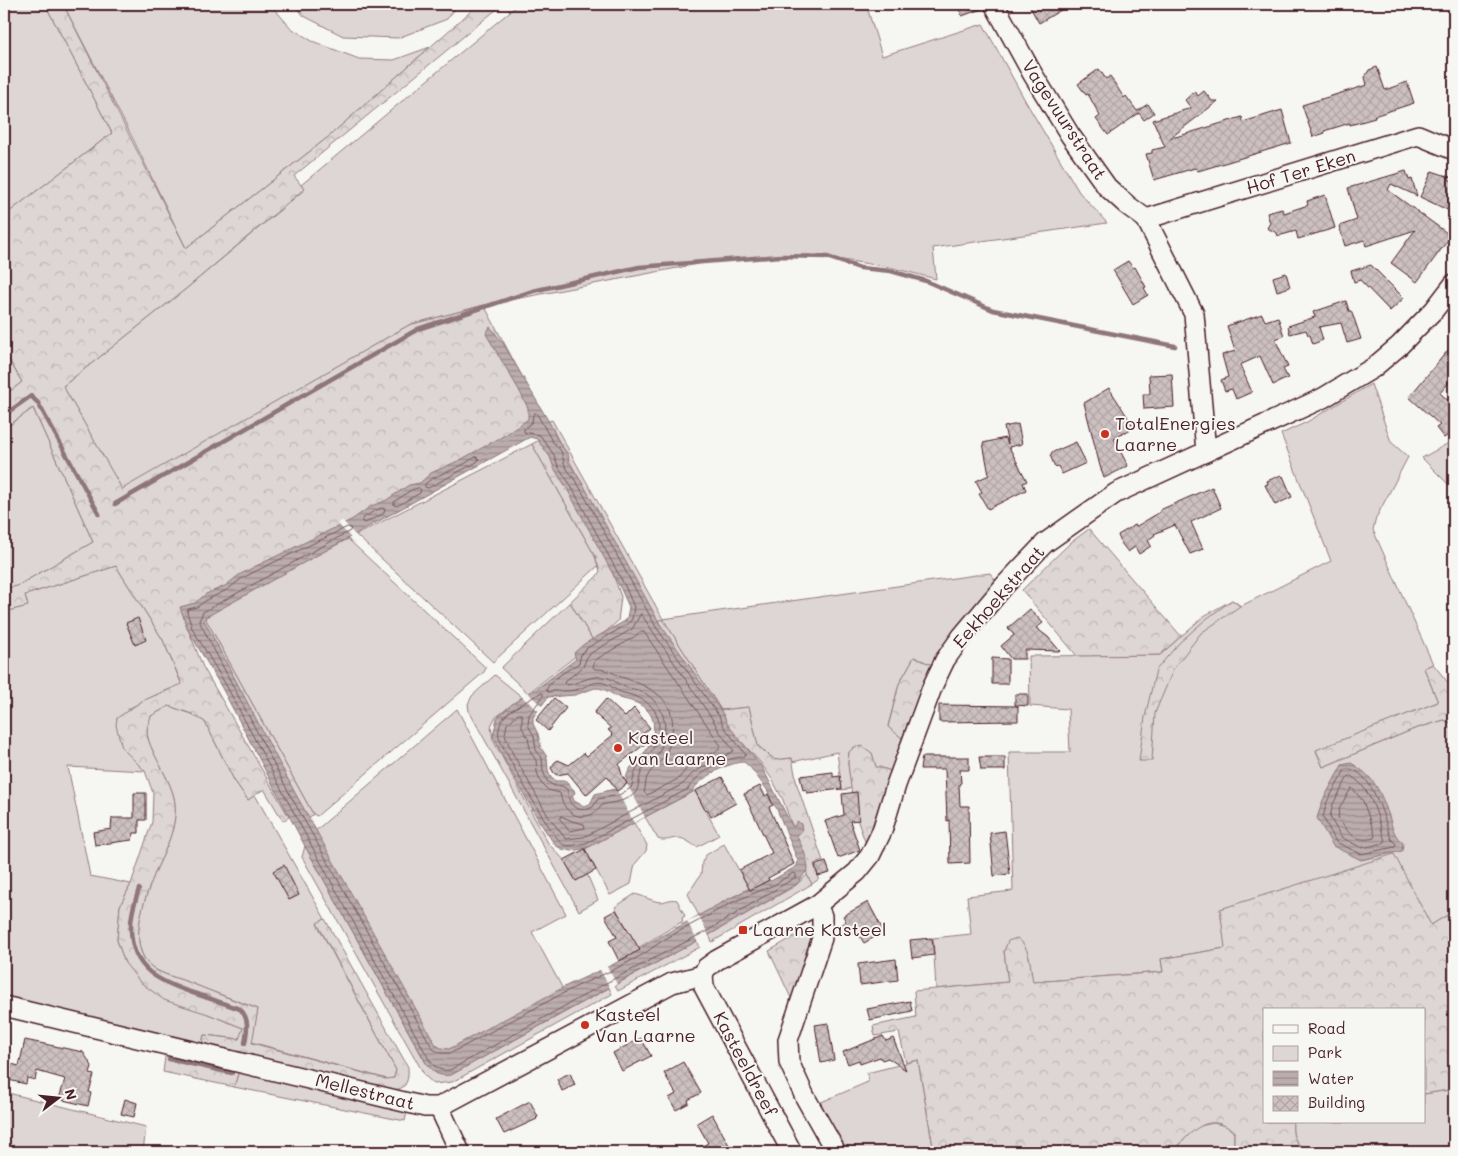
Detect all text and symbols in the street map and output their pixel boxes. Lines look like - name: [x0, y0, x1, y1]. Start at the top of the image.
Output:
- street label: Vagevuurstraat: [1017, 55, 1113, 184]
- street label: Hof Ter Eken: [1243, 143, 1358, 199]
- place label: TotalEnergies Laarne: [1115, 411, 1236, 456]
- marker: TotalEnergies Laarne: [1099, 428, 1111, 440]
- street label: Eekhoekstraat: [947, 540, 1049, 653]
- place label: Kasteel van Laarne: [628, 725, 727, 770]
- marker: Kasteel van Laarne: [612, 742, 624, 754]
- place label: Laarne Kasteel: [753, 917, 886, 941]
- marker: Laarne Kasteel: [737, 924, 749, 936]
- place label: Kasteel Van Laarne: [595, 1002, 696, 1047]
- street label: Kasteeldreef: [708, 1007, 784, 1121]
- legend: [1263, 1008, 1426, 1124]
- text: Road: [1308, 1018, 1345, 1038]
- marker: Kasteel Van Laarne: [579, 1019, 591, 1031]
- text: Park: [1308, 1042, 1342, 1062]
- street label: Mellestraat: [313, 1067, 417, 1115]
- text: Water: [1308, 1068, 1354, 1088]
- north arrow: [32, 1074, 82, 1124]
- text: N: [60, 1087, 82, 1102]
- text: Building: [1308, 1092, 1365, 1112]

